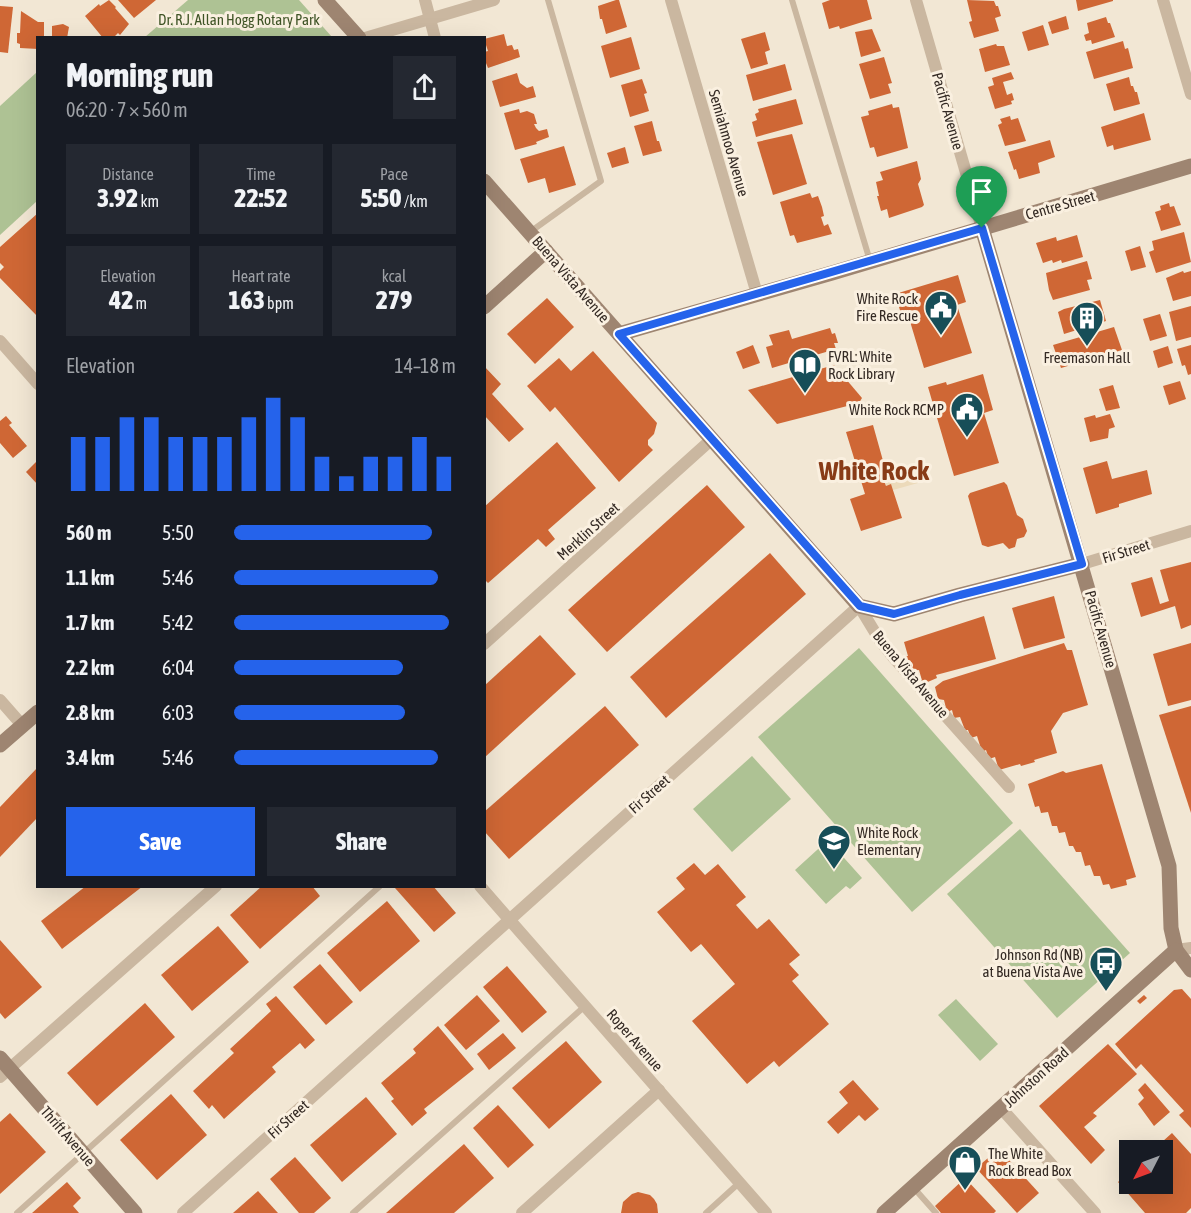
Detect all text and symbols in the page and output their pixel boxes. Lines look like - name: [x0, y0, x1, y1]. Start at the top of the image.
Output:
- park label: Dr. R.J. Allan Hogg Rotary Park: [158, 11, 320, 28]
- text: Morning run: [66, 56, 213, 94]
- button: share: [393, 56, 456, 119]
- street label: Pacific Avenue: [929, 70, 967, 152]
- street label: Semiahmoo Avenue: [706, 88, 752, 198]
- text: 06:20 · 7 × 560 m: [66, 98, 188, 121]
- text: Distance: [102, 165, 154, 183]
- text: Time: [246, 165, 276, 183]
- text: Pace: [380, 165, 408, 183]
- pin: [956, 166, 1007, 228]
- icon: arrive: [965, 175, 998, 208]
- text: 3.92: [97, 183, 138, 213]
- text: 22:52: [234, 183, 288, 213]
- text: 5:50: [360, 183, 402, 213]
- street label: Centre Street: [1023, 187, 1097, 223]
- text: km: [138, 192, 159, 210]
- text: /km: [402, 192, 428, 210]
- street label: Buena Vista Avenue: [529, 233, 613, 326]
- text: Elevation: [100, 267, 156, 285]
- text: Heart rate: [232, 267, 290, 285]
- text: kcal: [382, 267, 406, 285]
- text: 42: [109, 285, 133, 315]
- text: 163: [228, 285, 265, 315]
- text: 279: [376, 285, 412, 315]
- public building icon: White Rock Fire Rescue: [923, 289, 959, 336]
- place label: White Rock Fire Rescue: [856, 290, 918, 324]
- text: m: [133, 294, 147, 312]
- text: bpm: [265, 294, 294, 312]
- building icon: Freemason Hall: [1069, 300, 1105, 347]
- library icon: FVRL: White Rock Library: [787, 347, 823, 394]
- place label: FVRL: White Rock Library: [828, 348, 895, 382]
- place label: Freemason Hall: [1044, 349, 1130, 366]
- text: Elevation: [66, 354, 135, 377]
- text: 14–18 m: [394, 354, 456, 377]
- public building icon: White Rock RCMP: [949, 391, 985, 438]
- place label: White Rock RCMP: [849, 401, 944, 418]
- district label: White Rock: [818, 455, 930, 486]
- street label: Merklin Street: [553, 499, 623, 563]
- text: 560 m: [66, 521, 111, 544]
- text: 5:50: [162, 521, 194, 544]
- street label: Fir Street: [1100, 536, 1152, 566]
- text: 1.1 km: [66, 566, 114, 589]
- text: 5:46: [162, 566, 194, 589]
- street label: Pacific Avenue: [1082, 588, 1120, 670]
- text: 1.7 km: [66, 611, 114, 634]
- text: 5:42: [162, 611, 194, 634]
- street label: Buena Vista Avenue: [870, 627, 952, 721]
- text: 2.2 km: [66, 656, 114, 679]
- text: 6:04: [162, 656, 194, 679]
- text: 2.8 km: [66, 701, 114, 724]
- text: 6:03: [162, 701, 194, 724]
- text: 3.4 km: [66, 746, 114, 769]
- text: 5:46: [162, 746, 194, 769]
- street label: Fir Street: [625, 771, 673, 817]
- button: Save: [66, 807, 255, 876]
- button: Share: [267, 807, 456, 876]
- school or university icon: White Rock Elementary: [816, 823, 852, 870]
- place label: White Rock Elementary: [857, 824, 921, 858]
- bus stop icon: Johnson Rd (NB) at Buena Vista Ave: [1088, 945, 1124, 992]
- place label: Johnson Rd (NB) at Buena Vista Ave: [983, 946, 1083, 980]
- street label: Roper Avenue: [603, 1006, 667, 1075]
- street label: Johnston Road: [1000, 1044, 1072, 1110]
- street label: Fir Street: [264, 1096, 312, 1142]
- street label: Thrift Avenue: [37, 1103, 99, 1169]
- north arrow: [1119, 1140, 1173, 1194]
- map controls: [1119, 1140, 1173, 1194]
- shop icon: The White Rock Bread Box: [947, 1144, 983, 1191]
- place label: The White Rock Bread Box: [988, 1145, 1071, 1179]

